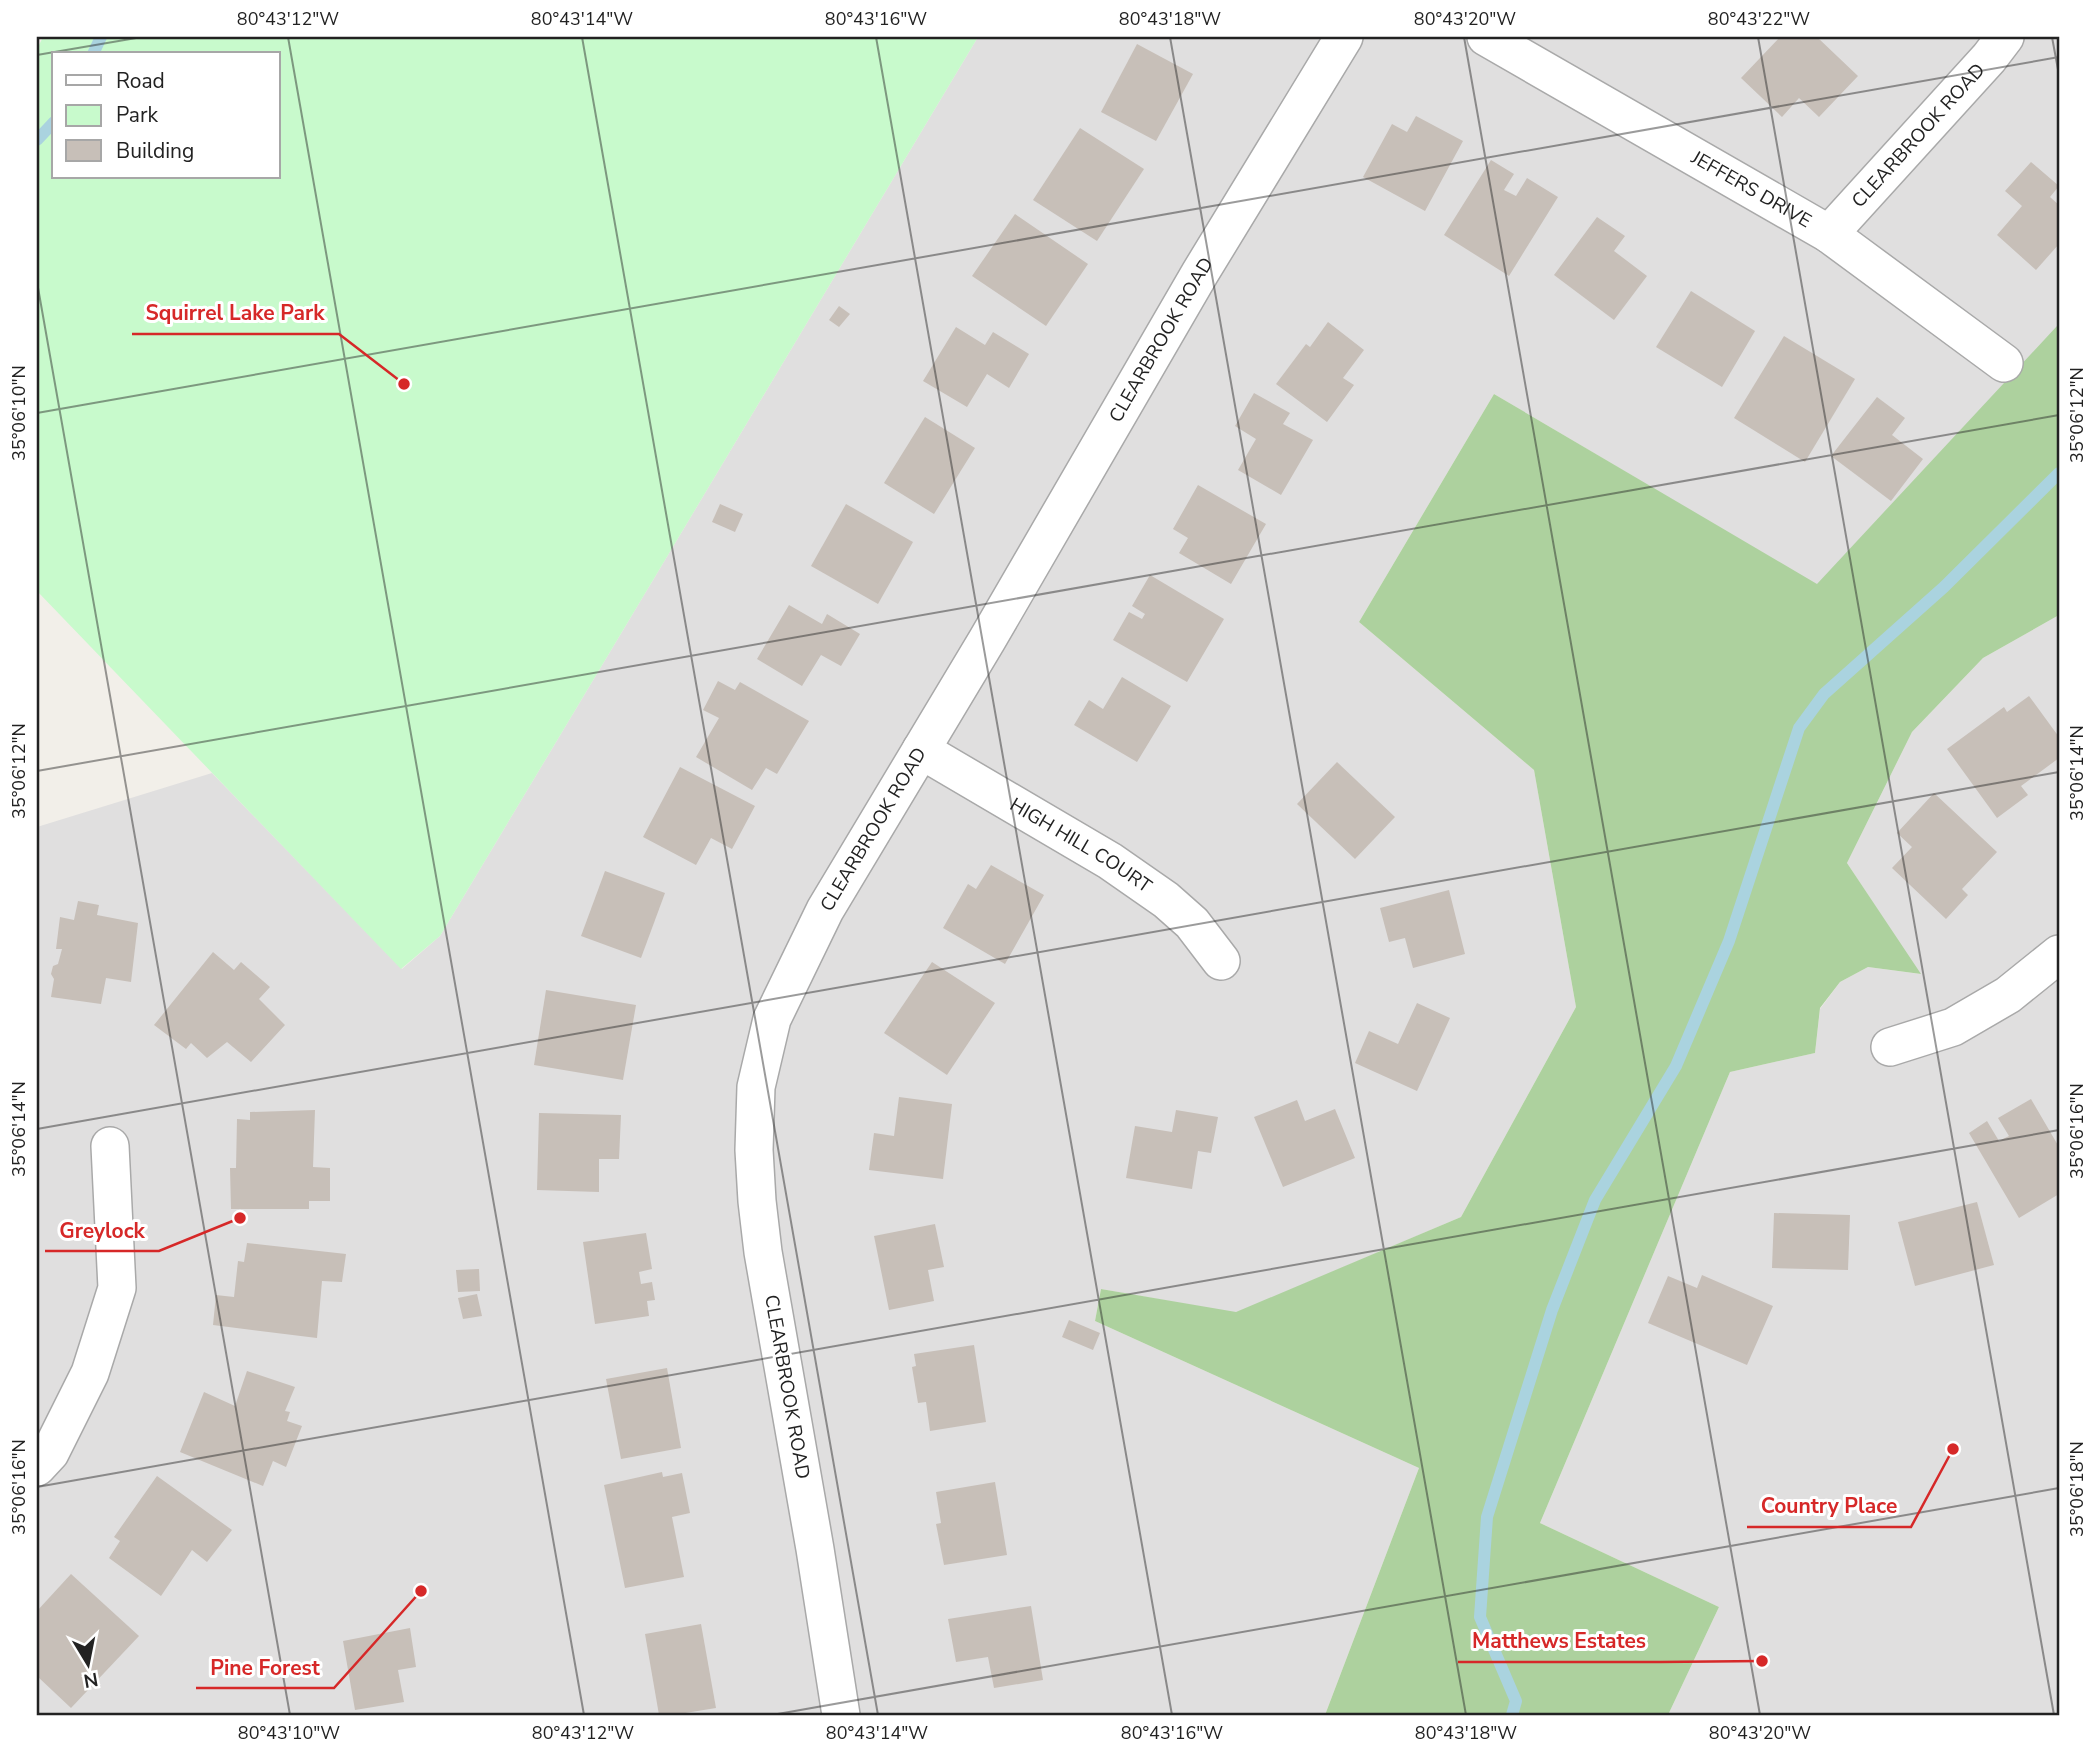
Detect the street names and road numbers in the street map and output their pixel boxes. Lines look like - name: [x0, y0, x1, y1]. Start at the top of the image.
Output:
- street label: CLEARBROOK ROAD: [1846, 58, 1991, 213]
- street label: JEFFERS DRIVE: [1686, 144, 1816, 234]
- street label: CLEARBROOK ROAD: [1103, 252, 1220, 427]
- street label: CLEARBROOK ROAD: [814, 743, 933, 916]
- street label: HIGH HILL COURT: [1005, 792, 1157, 899]
- street label: CLEARBROOK ROAD: [758, 1293, 816, 1481]

